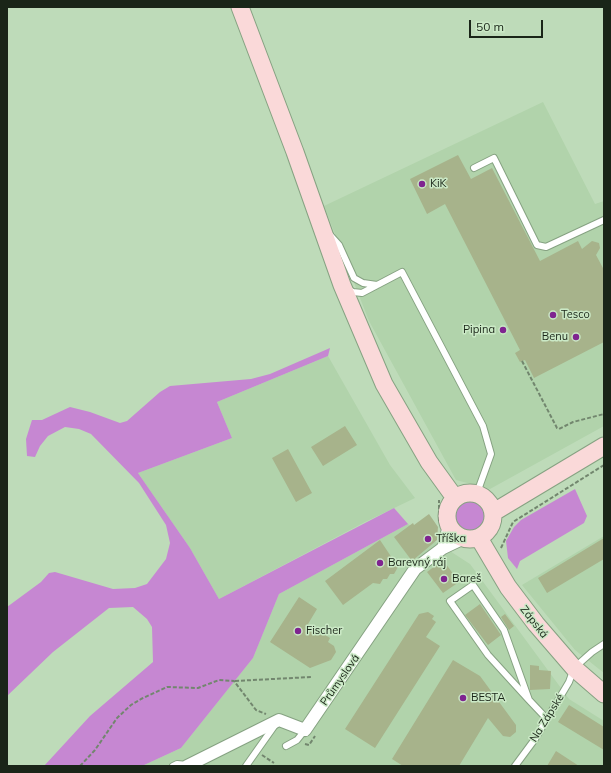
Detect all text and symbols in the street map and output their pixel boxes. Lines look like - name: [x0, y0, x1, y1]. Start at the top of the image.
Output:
- scale bar: [471, 12, 545, 38]
- text: 50 m: [476, 19, 504, 34]
- place label: KiK: [430, 177, 447, 191]
- marker: KiK: [417, 179, 427, 189]
- place label: Tesco: [561, 308, 590, 322]
- marker: Tesco: [548, 310, 558, 320]
- place label: Pipina: [463, 323, 495, 337]
- marker: Pipina: [498, 325, 508, 335]
- place label: Benu: [542, 330, 568, 344]
- marker: Benu: [571, 332, 581, 342]
- place label: Tříška: [436, 532, 466, 546]
- marker: Tříška: [423, 534, 433, 544]
- place label: Barevný ráj: [388, 556, 446, 570]
- marker: Barevný ráj: [375, 558, 385, 568]
- place label: Bareš: [452, 572, 481, 586]
- marker: Bareš: [439, 574, 449, 584]
- street label: Zápská: [517, 603, 551, 641]
- place label: Fischer: [306, 624, 342, 638]
- marker: Fischer: [293, 626, 303, 636]
- street label: Průmyslová: [318, 652, 362, 708]
- place label: BESTA: [471, 691, 505, 705]
- street label: Na Zápské: [527, 691, 567, 745]
- marker: BESTA: [458, 693, 468, 703]

